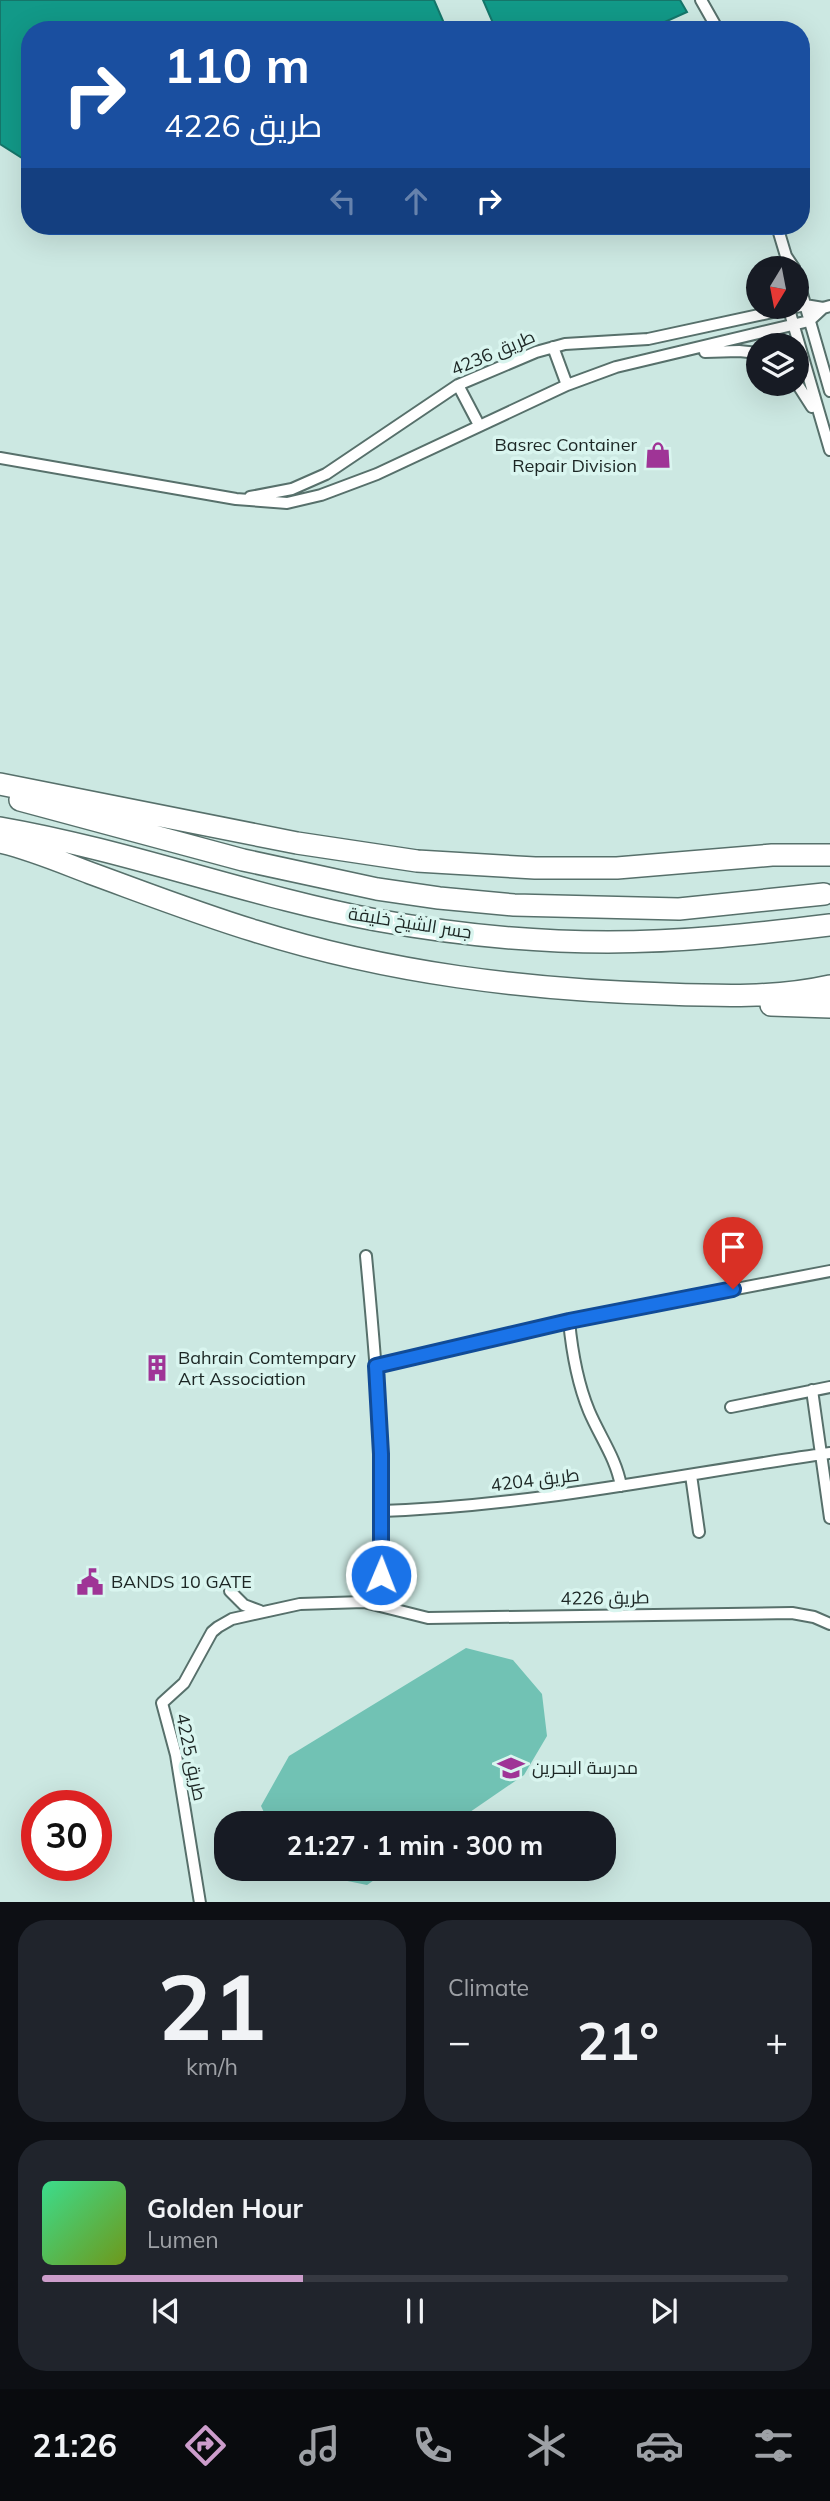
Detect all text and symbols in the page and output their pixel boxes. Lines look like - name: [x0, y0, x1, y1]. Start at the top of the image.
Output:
- text: 110 m: [164, 34, 310, 95]
- icon: right: [49, 49, 140, 140]
- text: طريق 4226: [164, 105, 322, 145]
- icon: left: [324, 182, 362, 220]
- icon: ahead: [397, 182, 435, 220]
- icon: right: [470, 182, 508, 220]
- north arrow: [746, 256, 808, 318]
- map controls: [746, 256, 809, 396]
- street label: طريق 4236: [447, 325, 539, 381]
- button: layers: [746, 333, 809, 396]
- place label: Basrec Container Repair Division: [494, 433, 637, 477]
- shop icon: Basrec Container Repair Division: [643, 440, 673, 470]
- street label: جسر الشيخ خليفة: [347, 901, 473, 945]
- pin: [703, 1217, 763, 1289]
- icon: arrive: [714, 1228, 752, 1266]
- place label: Bahrain Comtempary Art Association: [178, 1346, 357, 1390]
- building icon: Bahrain Comtempary Art Association: [142, 1353, 172, 1383]
- street label: طريق 4204: [489, 1463, 581, 1497]
- position arrow: [344, 1538, 418, 1612]
- public building icon: BANDS 10 GATE: [75, 1567, 105, 1597]
- place label: BANDS 10 GATE: [111, 1570, 252, 1593]
- street label: طريق 4226: [560, 1585, 650, 1611]
- street label: طريق 4225: [170, 1711, 212, 1803]
- school or university icon: مدرسة البحرين: [496, 1753, 526, 1783]
- place label: مدرسة البحرين: [532, 1756, 638, 1779]
- speed limit sign: 30: [21, 1790, 112, 1881]
- text: 21:27 · 1 min · 300 m: [287, 1829, 543, 1862]
- text: 21: [157, 1949, 267, 2063]
- text: Climate: [448, 1973, 529, 2002]
- text: 21°: [577, 2008, 659, 2073]
- text: −: [448, 2017, 471, 2065]
- text: +: [765, 2017, 788, 2065]
- text: km/h: [186, 2052, 238, 2081]
- text: Golden Hour: [147, 2192, 303, 2225]
- text: Lumen: [147, 2225, 219, 2254]
- icon: previous: [147, 2292, 185, 2330]
- icon: pause: [396, 2292, 434, 2330]
- icon: next: [645, 2292, 683, 2330]
- icon: directions: [181, 2421, 230, 2470]
- icon: music: [295, 2421, 344, 2470]
- icon: phone: [408, 2421, 457, 2470]
- icon: climate: [522, 2421, 571, 2470]
- icon: car: [635, 2421, 684, 2470]
- icon: filters: [749, 2421, 798, 2470]
- text: 21:26: [32, 2425, 117, 2465]

